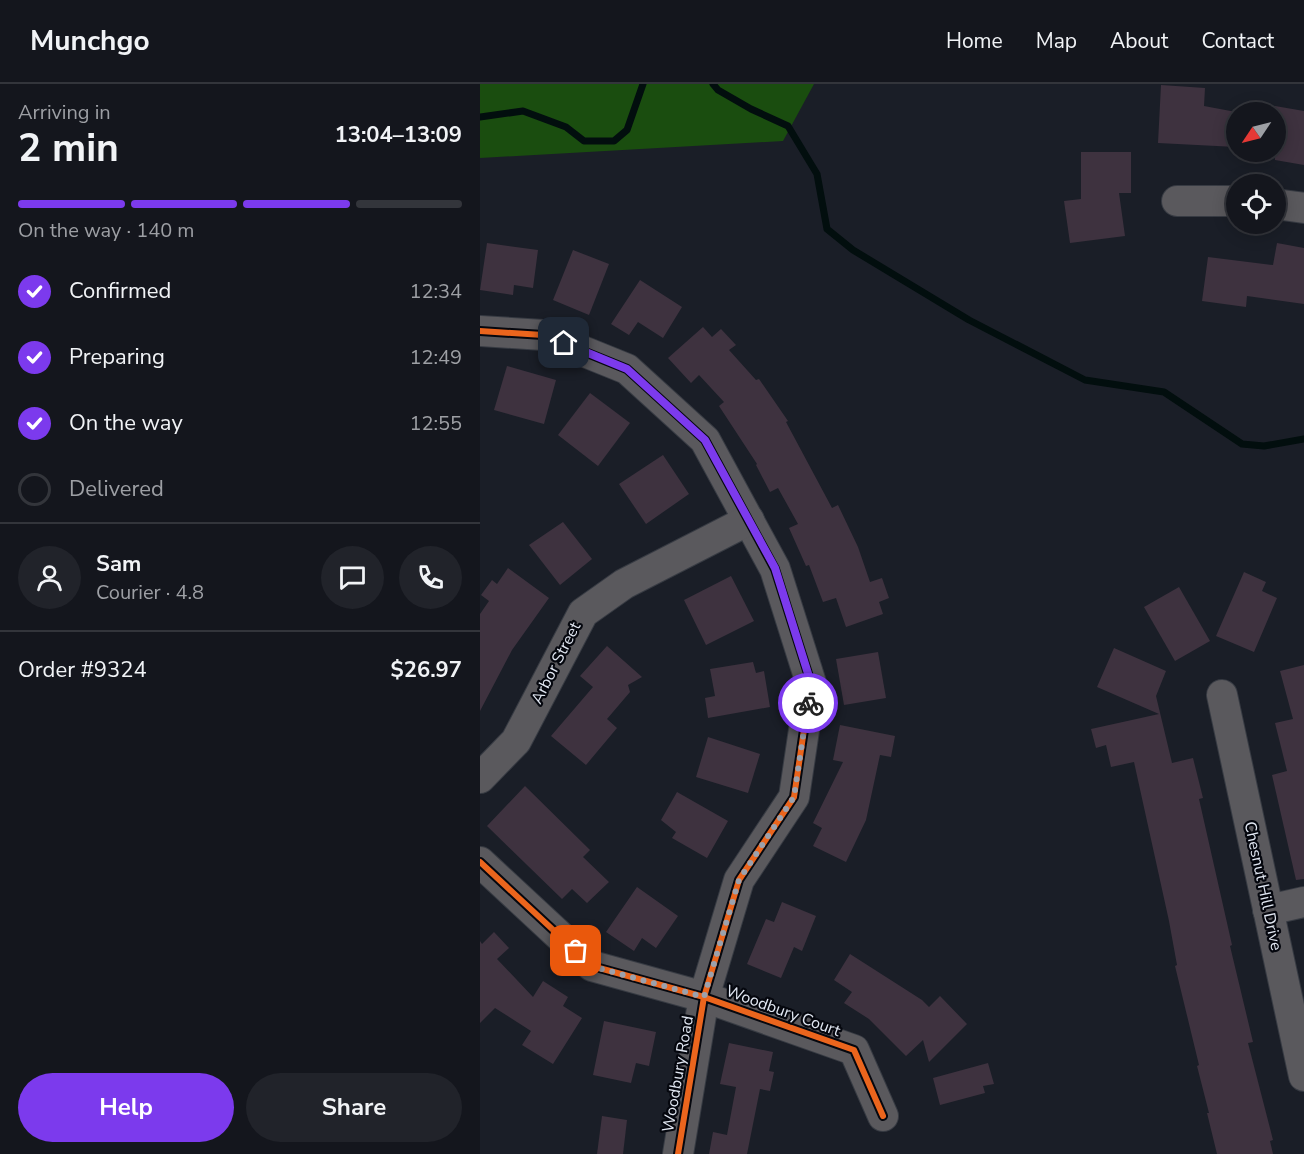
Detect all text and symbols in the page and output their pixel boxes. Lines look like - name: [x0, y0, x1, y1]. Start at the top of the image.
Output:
- text: Munchgo: [30, 22, 150, 60]
- text: Home: [946, 27, 1003, 55]
- text: Map: [1036, 27, 1077, 55]
- text: About: [1110, 27, 1168, 55]
- text: Contact: [1201, 27, 1274, 55]
- text: Arriving in: [18, 99, 111, 126]
- north arrow: [1226, 102, 1286, 162]
- map controls: [1226, 102, 1286, 234]
- text: 13:04–13:09: [334, 120, 462, 150]
- text: 2 min: [18, 122, 119, 175]
- button: locate: [1226, 174, 1286, 234]
- text: On the way · 140 m: [18, 217, 194, 244]
- icon: check: [18, 275, 51, 308]
- text: Confirmed: [69, 276, 171, 306]
- text: 12:34: [409, 278, 462, 305]
- pin: [538, 317, 589, 368]
- icon: home: [547, 326, 580, 359]
- icon: check: [18, 341, 51, 374]
- text: Preparing: [69, 342, 165, 372]
- text: 12:49: [409, 344, 462, 371]
- icon: check: [18, 407, 51, 440]
- text: On the way: [69, 408, 183, 438]
- text: 12:55: [409, 410, 462, 437]
- text: Delivered: [69, 474, 164, 504]
- button: person: [18, 546, 81, 609]
- button: chat: [321, 546, 384, 609]
- button: phone: [399, 546, 462, 609]
- text: Sam: [96, 549, 141, 579]
- text: Courier · 4.8: [96, 579, 204, 606]
- street label: Arbor Street: [526, 618, 586, 708]
- text: Order #9324: [18, 655, 147, 685]
- text: $26.97: [391, 655, 462, 685]
- courier: [778, 673, 838, 733]
- icon: bike: [792, 687, 825, 720]
- street label: Chesnut Hill Drive: [1239, 820, 1287, 952]
- pin: [550, 925, 601, 976]
- icon: bag: [559, 934, 592, 967]
- street label: Woodbury Court: [723, 980, 844, 1042]
- street label: Woodbury Road: [657, 1014, 699, 1134]
- button: Help: [18, 1073, 234, 1142]
- button: Share: [246, 1073, 462, 1142]

